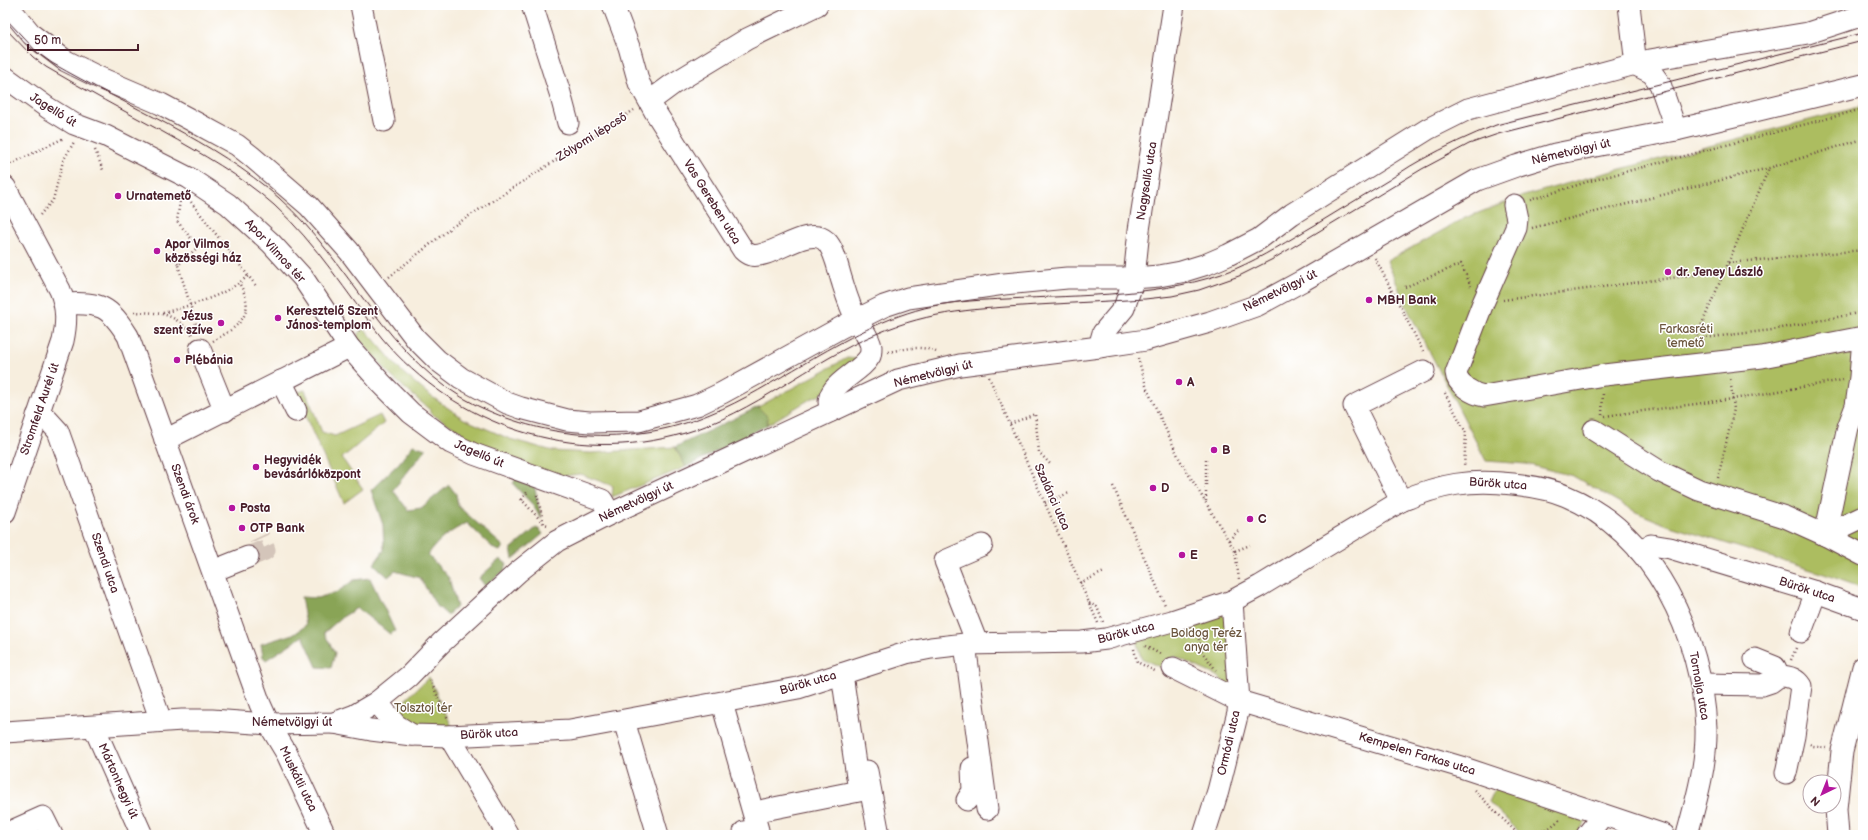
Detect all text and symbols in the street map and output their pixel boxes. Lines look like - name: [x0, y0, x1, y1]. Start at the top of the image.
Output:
- scale bar: [28, 26, 138, 52]
- text: 50 m: [34, 33, 61, 48]
- street label: Jagelló út: [27, 90, 79, 130]
- street label: Zólyomi lépcső: [553, 109, 630, 165]
- street label: Németvölgyi út: [1530, 136, 1612, 168]
- street label: Nagysalló utca: [1133, 140, 1161, 221]
- street label: Vas Gereben utca: [680, 157, 744, 247]
- place label: Urnatemető: [126, 189, 192, 204]
- marker: Urnatemető: [113, 191, 123, 201]
- street label: Apor Vilmos tér: [242, 216, 309, 287]
- place label: Apor Vilmos közösségi ház: [164, 237, 242, 266]
- marker: Apor Vilmos közösségi ház: [152, 246, 162, 256]
- place label: dr. Jeney László: [1676, 265, 1763, 280]
- street label: Németvölgyi út: [1240, 266, 1320, 315]
- marker: dr. Jeney László: [1663, 267, 1673, 277]
- place label: MBH Bank: [1377, 293, 1437, 308]
- marker: MBH Bank: [1364, 295, 1374, 305]
- place label: Keresztelő Szent János-templom: [286, 304, 378, 333]
- place label: Jézus szent szíve: [154, 309, 213, 338]
- marker: Keresztelő Szent János-templom: [273, 313, 283, 323]
- marker: Jézus szent szíve: [216, 318, 226, 328]
- park label: Farkasréti temető: [1659, 322, 1713, 351]
- place label: Plébánia: [185, 353, 233, 368]
- marker: Plébánia: [172, 355, 182, 365]
- street label: Németvölgyi út: [892, 357, 974, 391]
- street label: Stromfeld Aurél út: [17, 361, 63, 457]
- place label: A: [1186, 375, 1195, 390]
- marker: A: [1174, 377, 1184, 387]
- street label: Jagelló út: [452, 437, 506, 471]
- place label: B: [1222, 443, 1231, 458]
- marker: B: [1209, 445, 1219, 455]
- place label: Hegyvidék bevásárlóközpont: [264, 453, 361, 482]
- street label: Szalánci utca: [1031, 461, 1073, 533]
- street label: Szendi árok: [167, 462, 203, 526]
- marker: Hegyvidék bevásárlóközpont: [251, 462, 261, 472]
- street label: Bürök utca: [1468, 474, 1528, 494]
- street label: Németvölgyi út: [596, 478, 676, 526]
- place label: D: [1161, 481, 1169, 496]
- marker: D: [1148, 483, 1158, 493]
- place label: Posta: [240, 501, 271, 516]
- marker: Posta: [227, 503, 237, 513]
- place label: C: [1258, 512, 1267, 527]
- marker: C: [1245, 514, 1255, 524]
- place label: OTP Bank: [250, 521, 305, 536]
- marker: OTP Bank: [237, 523, 247, 533]
- street label: Szendi utca: [88, 531, 122, 595]
- place label: E: [1190, 548, 1198, 563]
- marker: E: [1177, 550, 1187, 560]
- street label: Bürök utca: [1777, 574, 1837, 606]
- street label: Bürök utca: [1096, 619, 1156, 647]
- park label: Boldog Teréz anya tér: [1170, 626, 1242, 655]
- street label: Tornalja utca: [1686, 651, 1712, 722]
- street label: Bürök utca: [778, 668, 838, 698]
- park label: Tolsztoj tér: [394, 701, 453, 716]
- street label: Ormódi utca: [1214, 709, 1244, 777]
- street label: Németvölgyi út: [252, 715, 333, 730]
- street label: Bürök utca: [460, 725, 519, 743]
- street label: Kempelen Farkas utca: [1357, 729, 1477, 779]
- street label: Mártonhegyi út: [95, 741, 141, 821]
- street label: Muskátli utca: [276, 744, 320, 814]
- north arrow: [1802, 774, 1842, 814]
- text: N: [1808, 793, 1823, 809]

